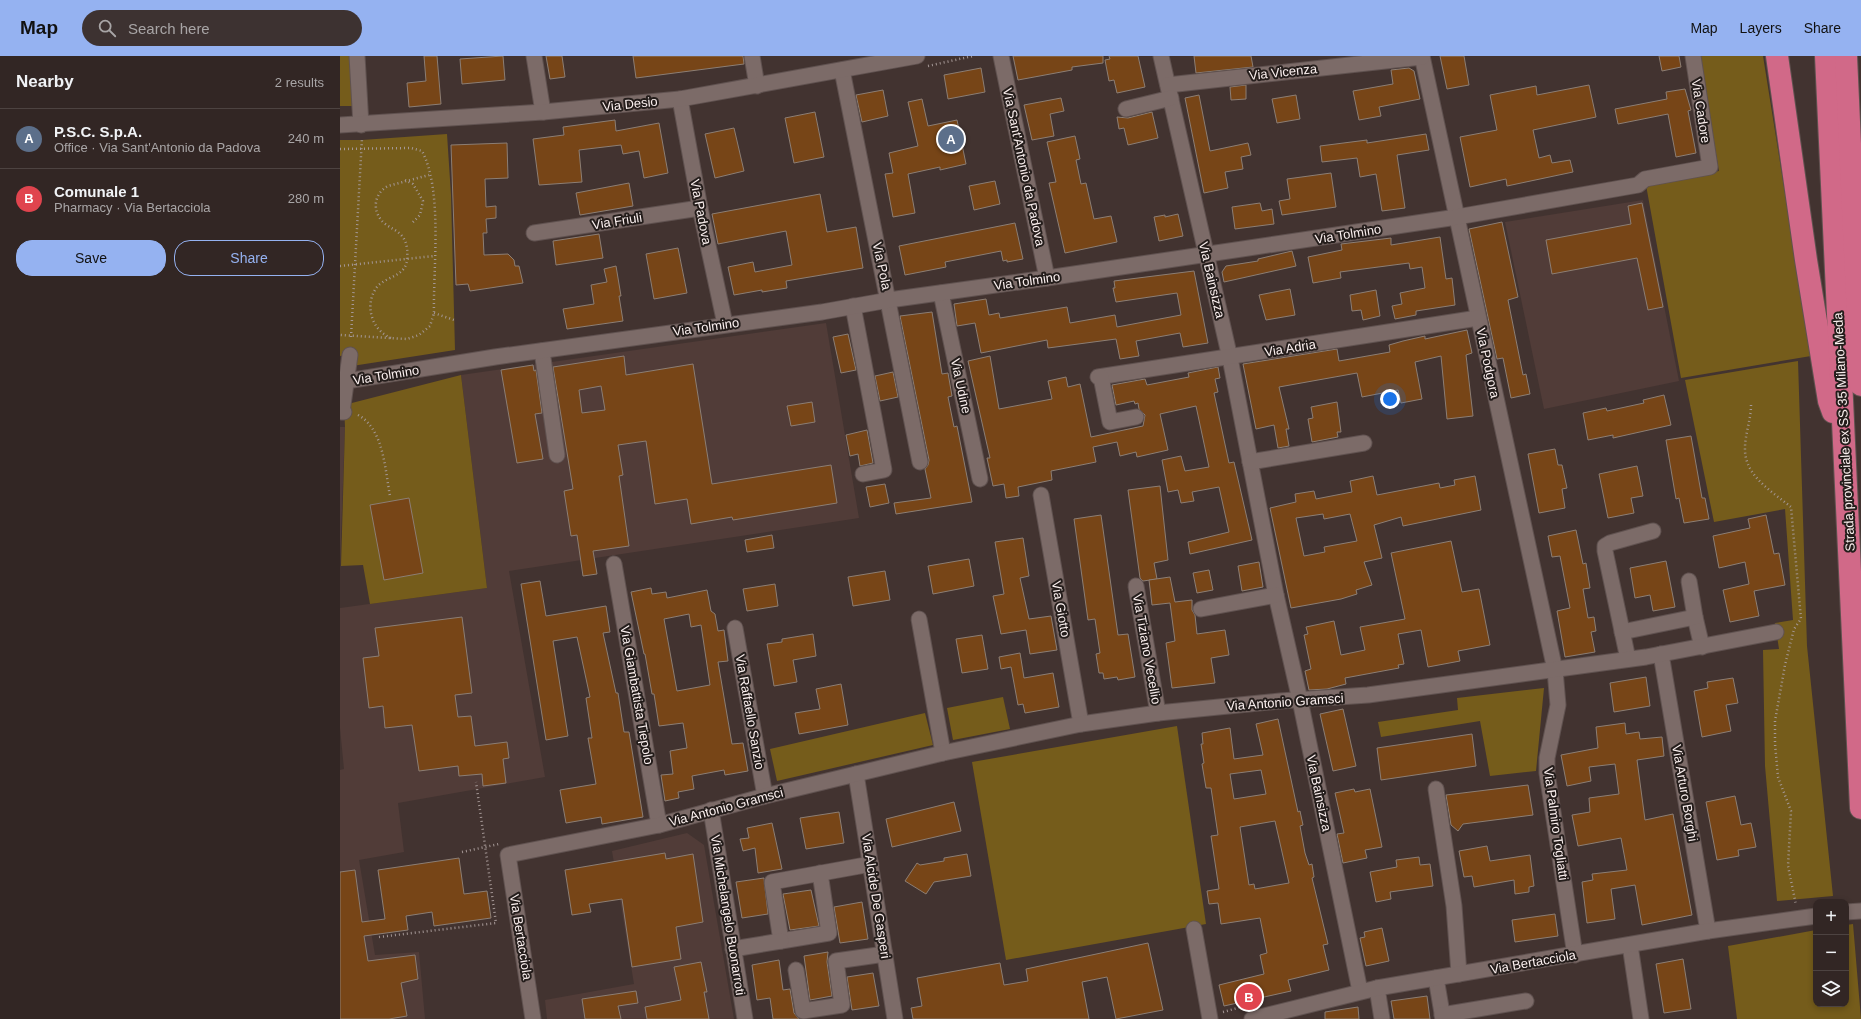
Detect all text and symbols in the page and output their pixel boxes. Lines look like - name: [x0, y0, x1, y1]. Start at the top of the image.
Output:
- search box: [82, 10, 362, 46]
- text: Map: [20, 17, 58, 38]
- icon: search: [96, 17, 118, 39]
- text: Search here: [128, 20, 210, 37]
- text: Map: [1690, 20, 1718, 36]
- text: Layers: [1740, 20, 1782, 36]
- text: Share: [1804, 20, 1841, 36]
- street label: Via Vicenza: [1248, 61, 1318, 83]
- text: Nearby: [16, 72, 74, 91]
- text: 2 results: [275, 75, 324, 90]
- street label: Via Cadore: [1689, 78, 1713, 144]
- street label: Via Sant'Antonio da Padova: [1000, 87, 1048, 248]
- street label: Via Desio: [602, 94, 658, 114]
- text: P.S.C. S.p.A.: [54, 123, 142, 140]
- pin: A: [938, 124, 964, 154]
- text: A: [24, 131, 34, 146]
- text: 240 m: [288, 131, 324, 146]
- text: Office · Via Sant'Antonio da Padova: [54, 140, 261, 155]
- street label: Via Padova: [687, 178, 715, 247]
- text: Comunale 1: [54, 183, 139, 200]
- text: B: [24, 191, 34, 206]
- text: 280 m: [288, 191, 324, 206]
- text: Pharmacy · Via Bertacciola: [54, 200, 211, 215]
- street label: Via Friuli: [591, 210, 643, 232]
- street label: Via Tolmino: [1314, 221, 1382, 247]
- button: Save: [16, 240, 166, 276]
- button: Share: [174, 240, 324, 276]
- street label: Via Bainsizza: [1196, 240, 1228, 320]
- street label: Via Pola: [870, 241, 895, 292]
- street label: Via Tolmino: [993, 269, 1061, 293]
- street label: Strada provinciale ex SS 35 Milano-Meda: [1830, 311, 1858, 552]
- street label: Via Tolmino: [672, 315, 740, 339]
- street label: Via Podgora: [1473, 327, 1503, 400]
- street label: Via Adria: [1263, 336, 1318, 359]
- street label: Via Udine: [948, 357, 974, 415]
- street label: Via Tolmino: [352, 362, 420, 388]
- your location: [1380, 389, 1400, 409]
- street label: Via Giotto: [1049, 580, 1073, 638]
- street label: Via Tiziano Vecellio: [1130, 593, 1164, 705]
- street label: Via Giambattista Tiepolo: [617, 624, 657, 766]
- street label: Via Raffaello Sanzio: [732, 653, 768, 771]
- street label: Via Antonio Gramsci: [1226, 690, 1344, 714]
- street label: Via Arturo Borghi: [1669, 743, 1701, 843]
- street label: Via Bainsizza: [1304, 753, 1335, 833]
- street label: Via Palmiro Togliatti: [1541, 767, 1571, 881]
- street label: Via Antonio Gramsci: [667, 785, 785, 829]
- street label: Via Alcide De Gasperi: [859, 832, 893, 960]
- street label: Via Michelangelo Buonarroti: [708, 834, 748, 996]
- street label: Via Bertacciola: [507, 893, 535, 982]
- map controls: [1813, 899, 1849, 1007]
- button: +: [1813, 899, 1849, 935]
- button: −: [1813, 935, 1849, 971]
- street label: Via Bertacciola: [1489, 947, 1578, 977]
- button: layers: [1813, 971, 1849, 1007]
- pin: B: [1236, 982, 1262, 1012]

